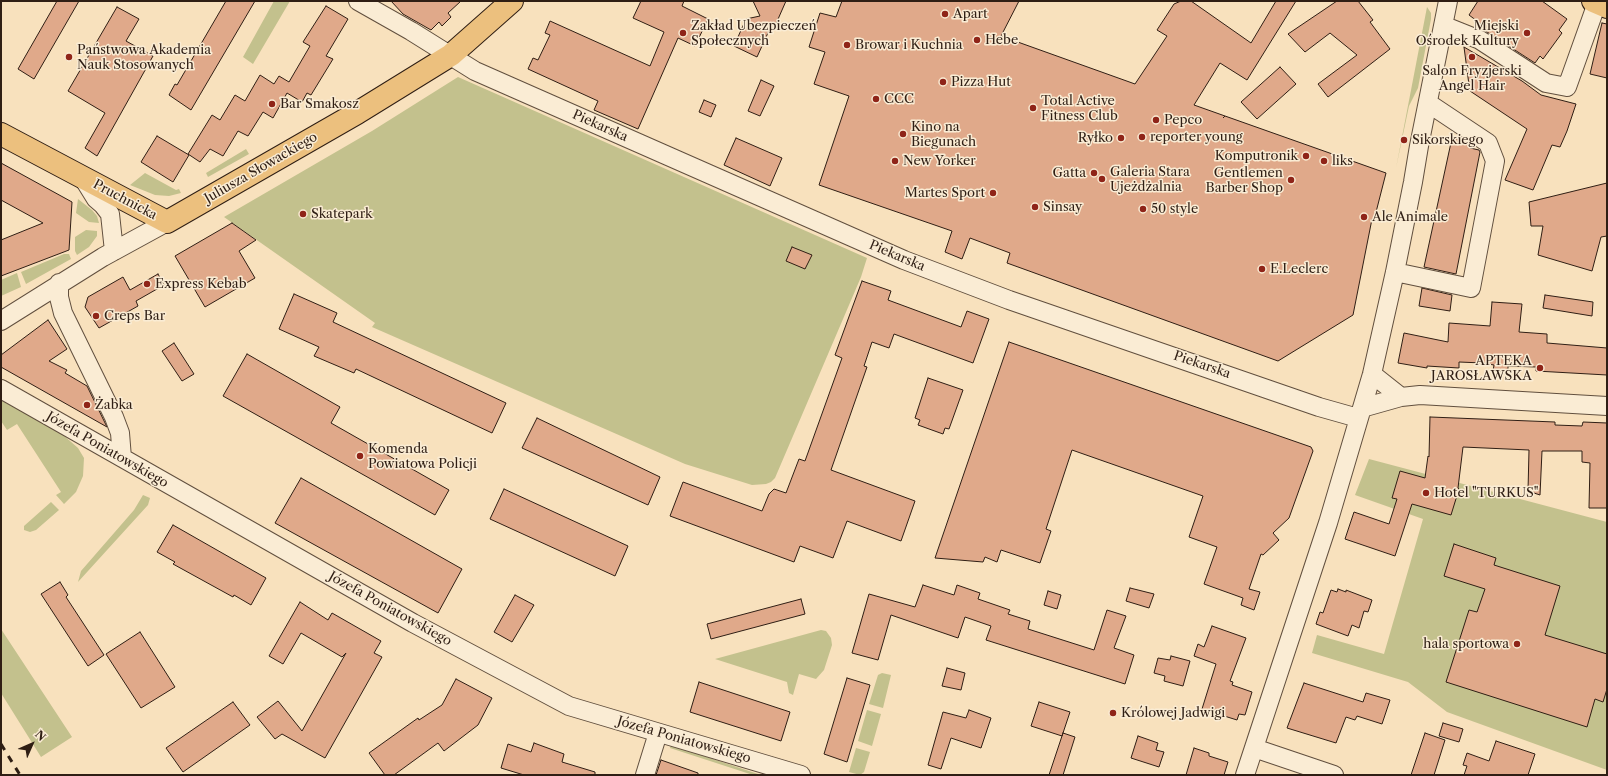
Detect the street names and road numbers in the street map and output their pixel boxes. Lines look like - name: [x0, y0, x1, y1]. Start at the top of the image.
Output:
- street label: Piekarska: [570, 107, 630, 145]
- street label: Juliusza Słowackiego: [202, 129, 320, 207]
- street label: Pruchnicka: [90, 177, 160, 223]
- street label: Piekarska: [867, 237, 927, 275]
- street label: Piekarska: [1171, 348, 1233, 382]
- street label: Józefa Poniatowskiego: [43, 409, 171, 491]
- street label: Józefa Poniatowskiego: [326, 569, 454, 649]
- street label: Józefa Poniatowskiego: [615, 713, 753, 767]

